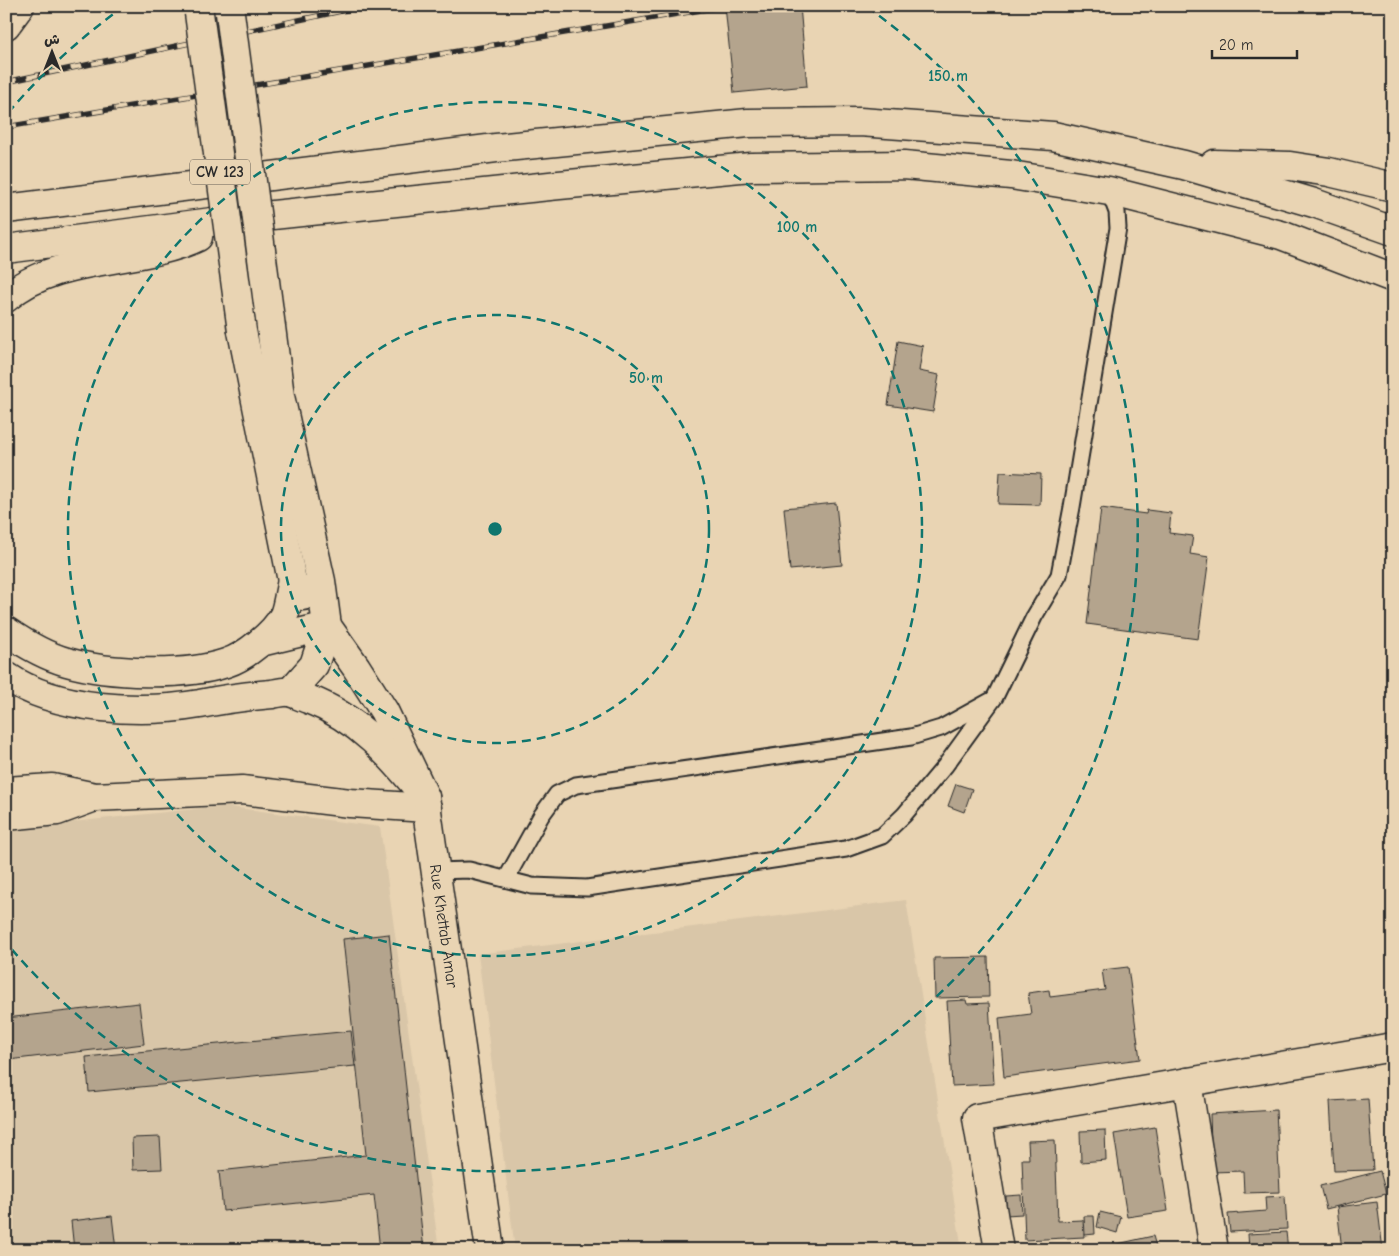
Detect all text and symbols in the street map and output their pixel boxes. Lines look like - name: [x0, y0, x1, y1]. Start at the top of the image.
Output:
- north arrow: [28, 28, 78, 78]
- scale bar: [1212, 28, 1296, 60]
- text: ش: [44, 31, 60, 48]
- text: 20 m: [1219, 36, 1253, 54]
- text: 150 m: [928, 67, 968, 85]
- road number: CW 123: [190, 160, 250, 184]
- text: 100 m: [777, 218, 817, 236]
- text: 50 m: [629, 369, 663, 387]
- centre of rings: [486, 520, 504, 538]
- street label: Rue Khettab Amar: [426, 863, 461, 990]

